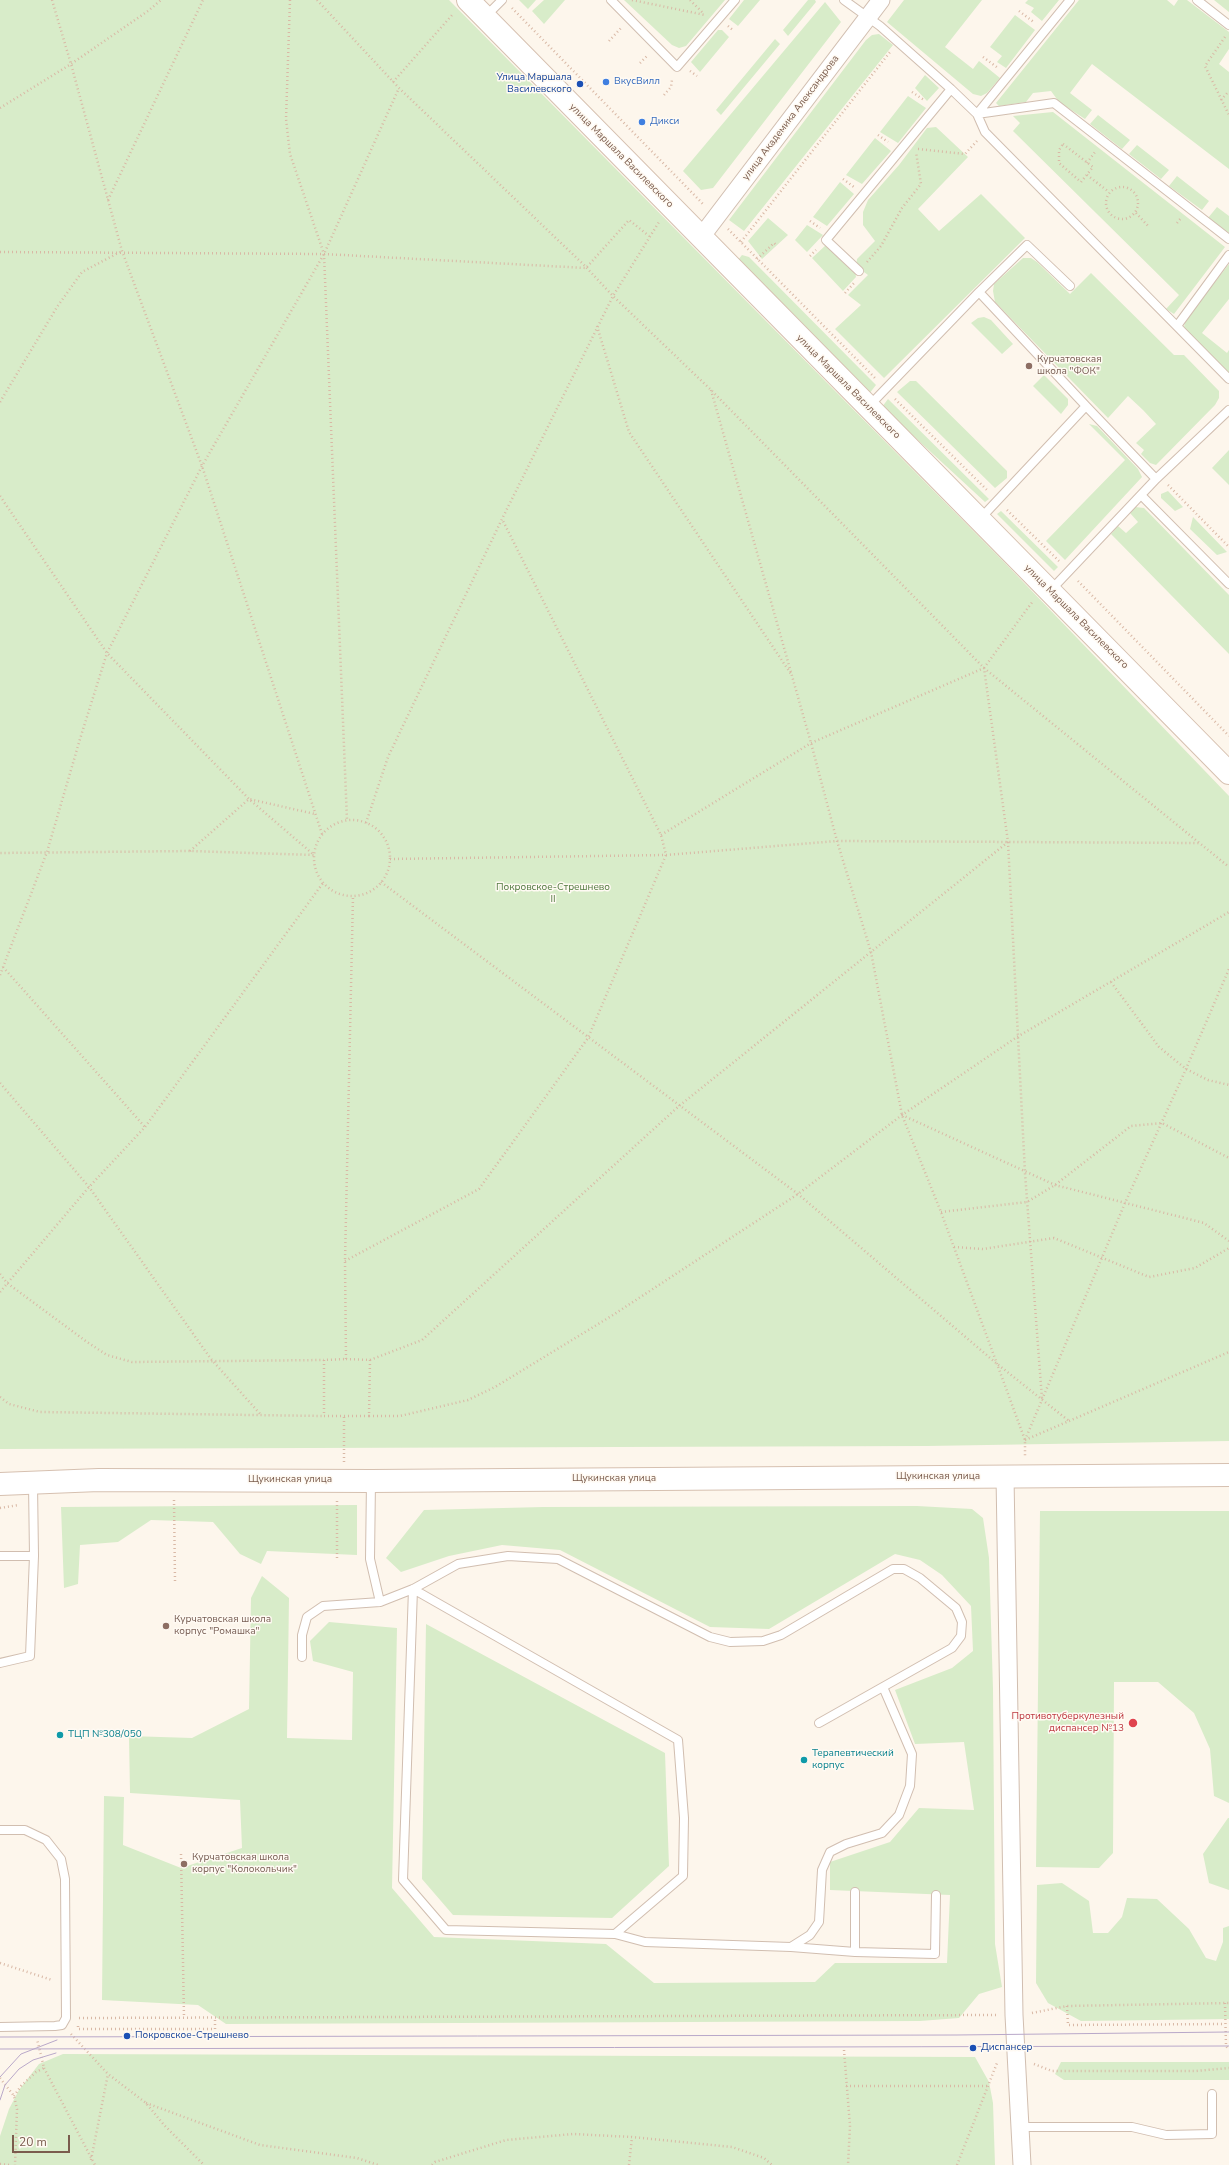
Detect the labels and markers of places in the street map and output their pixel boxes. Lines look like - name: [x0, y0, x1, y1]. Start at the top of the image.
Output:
- place label: Улица Маршала Василевского: [496, 72, 572, 96]
- place label: ВкусВилл: [614, 76, 660, 88]
- marker: ВкусВилл: [601, 77, 611, 87]
- marker: Улица Маршала Василевского: [575, 79, 585, 89]
- place label: Дикси: [650, 116, 679, 128]
- marker: Дикси: [637, 117, 647, 127]
- place label: Курчатовская школа "ФОК": [1037, 354, 1102, 378]
- marker: Курчатовская школа "ФОК": [1024, 361, 1034, 371]
- place label: Курчатовская школа корпус "Ромашка": [174, 1614, 271, 1638]
- marker: Курчатовская школа корпус "Ромашка": [161, 1621, 171, 1631]
- place label: Противотуберкулезный диспансер №13: [1011, 1711, 1124, 1734]
- marker: Противотуберкулезный диспансер №13: [1127, 1717, 1139, 1729]
- place label: ТЦП №308/050: [68, 1729, 142, 1741]
- marker: ТЦП №308/050: [55, 1730, 65, 1740]
- place label: Терапевтический корпус: [812, 1748, 894, 1772]
- marker: Терапевтический корпус: [799, 1755, 809, 1765]
- place label: Курчатовская школа корпус "Колокольчик": [192, 1852, 297, 1876]
- marker: Курчатовская школа корпус "Колокольчик": [179, 1859, 189, 1869]
- place label: Покровское-Стрешнево: [135, 2030, 249, 2042]
- marker: Покровское-Стрешнево: [122, 2031, 132, 2041]
- place label: Диспансер: [981, 2042, 1033, 2054]
- marker: Диспансер: [968, 2043, 978, 2053]

